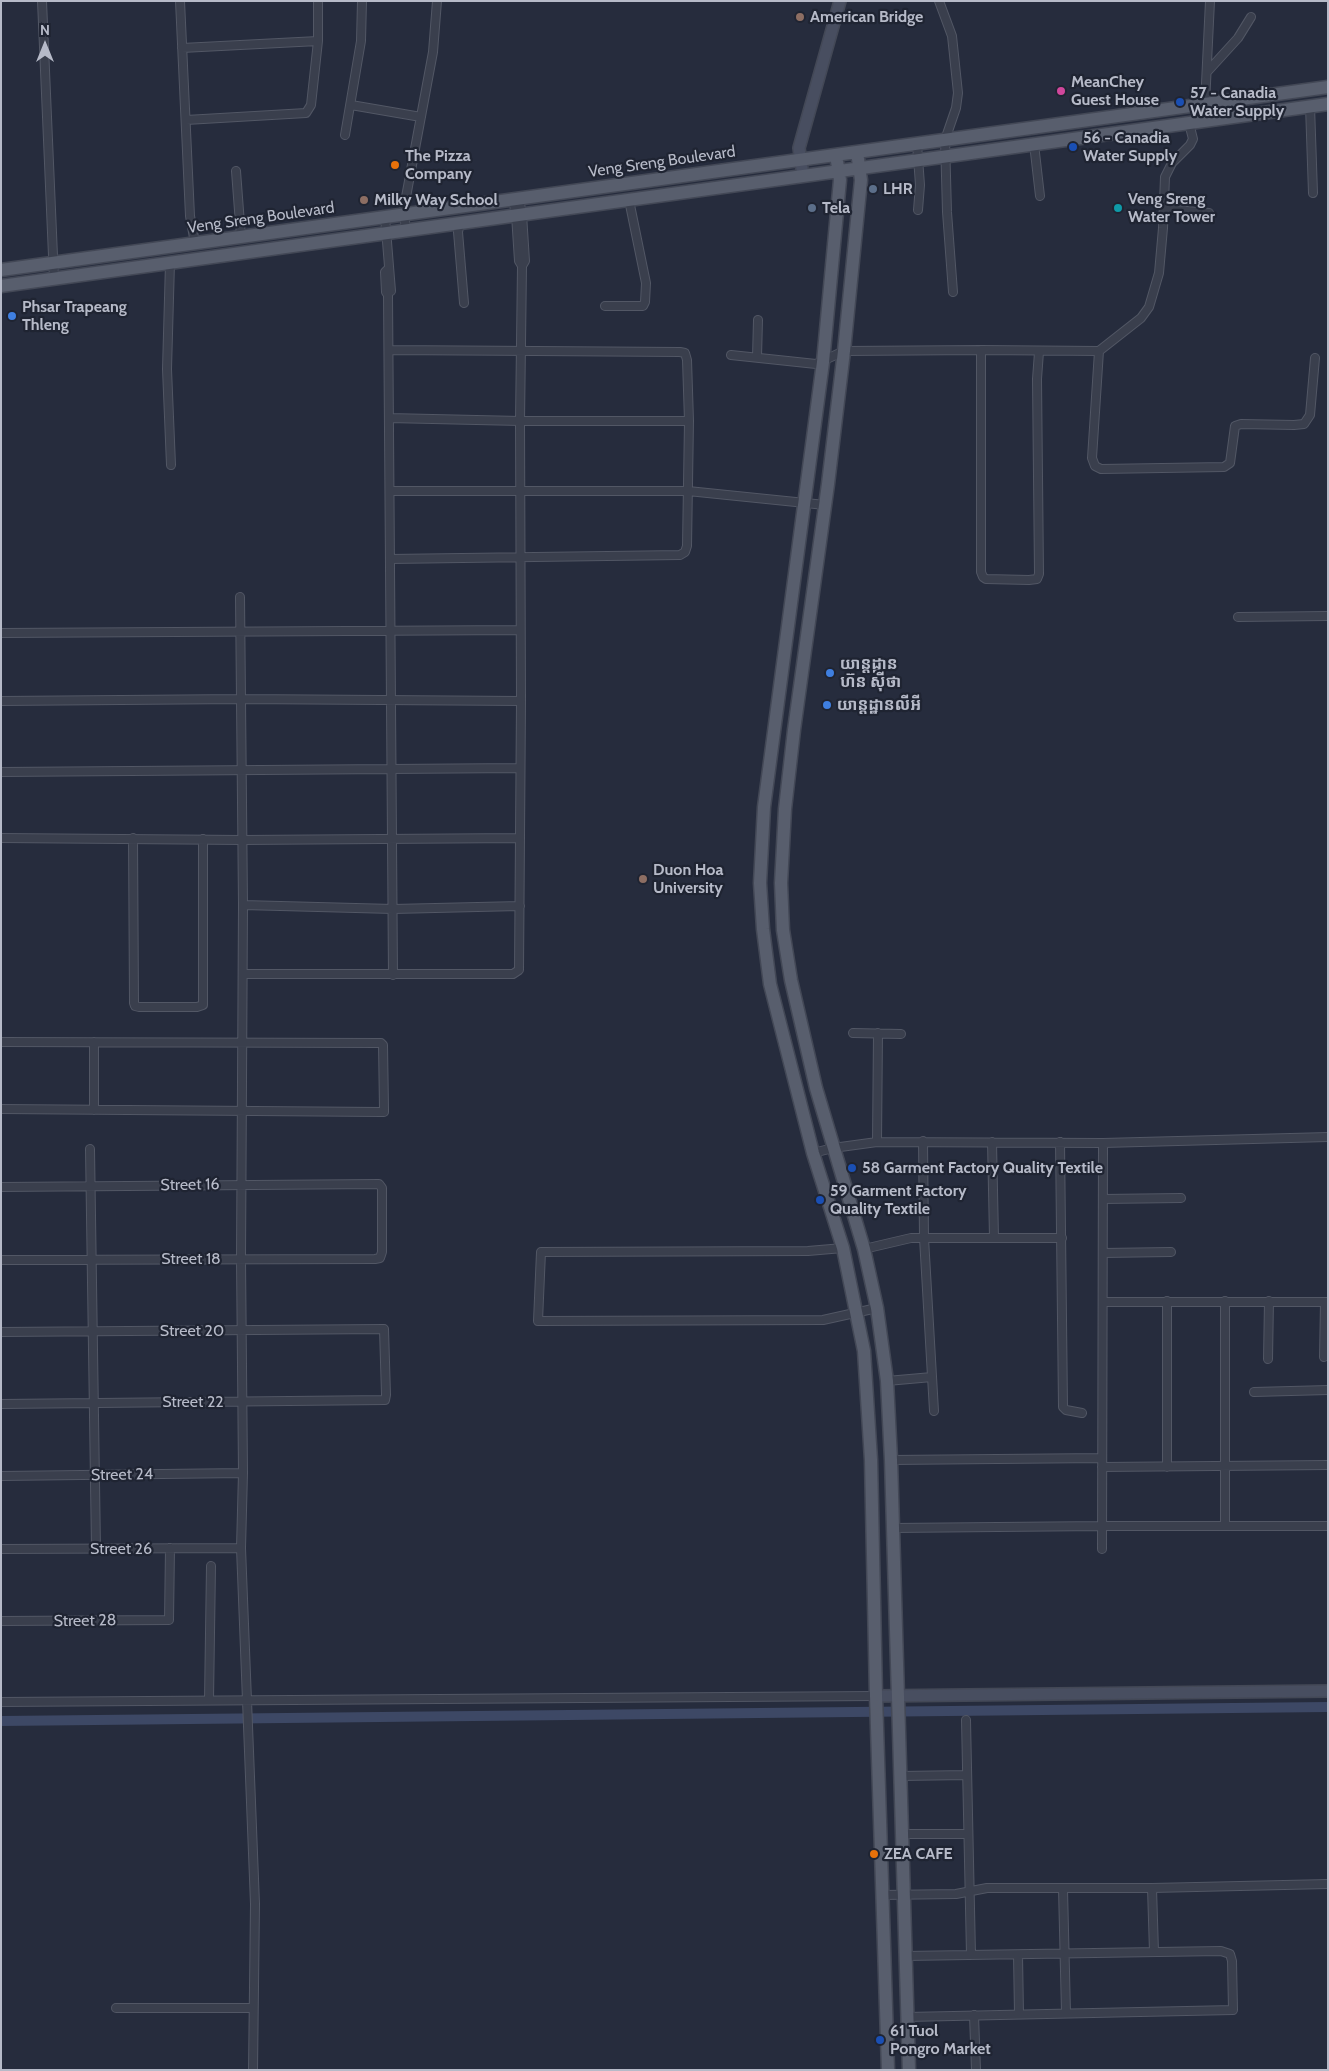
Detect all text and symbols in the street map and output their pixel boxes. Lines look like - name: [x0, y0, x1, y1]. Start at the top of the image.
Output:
- place label: American Bridge: [810, 7, 923, 27]
- marker: American Bridge: [794, 11, 806, 23]
- north arrow: [20, 20, 70, 70]
- text: N: [40, 21, 50, 39]
- place label: MeanChey Guest House: [1071, 72, 1159, 110]
- place label: 57 - Canadia Water Supply: [1190, 83, 1284, 121]
- marker: MeanChey Guest House: [1055, 85, 1067, 97]
- marker: 57 - Canadia Water Supply: [1174, 96, 1186, 108]
- place label: 56 - Canadia Water Supply: [1083, 128, 1177, 166]
- marker: 56 - Canadia Water Supply: [1067, 141, 1079, 153]
- street label: Veng Sreng Boulevard: [587, 142, 737, 182]
- place label: The Pizza Company: [405, 146, 472, 184]
- marker: The Pizza Company: [389, 159, 401, 171]
- place label: LHR: [883, 179, 913, 199]
- marker: LHR: [867, 183, 879, 195]
- place label: Veng Sreng Water Tower: [1128, 189, 1215, 227]
- place label: Milky Way School: [374, 190, 498, 210]
- marker: Milky Way School: [358, 194, 370, 206]
- street label: Veng Sreng Boulevard: [186, 198, 336, 238]
- place label: Tela: [822, 198, 850, 218]
- marker: Tela: [806, 202, 818, 214]
- marker: Veng Sreng Water Tower: [1112, 202, 1124, 214]
- place label: Phsar Trapeang Thleng: [22, 297, 127, 335]
- marker: Phsar Trapeang Thleng: [6, 310, 18, 322]
- place label: យាន្ដដ្ឋាន ហ៊ន ស៊ីថា: [840, 654, 901, 692]
- marker: យាន្ដដ្ឋាន ហ៊ន ស៊ីថា: [824, 667, 836, 679]
- place label: យាន្ដដ្ឋានលីអី: [837, 695, 921, 715]
- marker: យាន្ដដ្ឋានលីអី: [821, 699, 833, 711]
- place label: Duon Hoa University: [653, 860, 723, 898]
- marker: Duon Hoa University: [637, 873, 649, 885]
- place label: 58 Garment Factory Quality Textile: [862, 1158, 1103, 1178]
- marker: 58 Garment Factory Quality Textile: [846, 1162, 858, 1174]
- street label: Street 16: [160, 1175, 220, 1195]
- place label: 59 Garment Factory Quality Textile: [830, 1181, 967, 1219]
- marker: 59 Garment Factory Quality Textile: [814, 1194, 826, 1206]
- street label: Street 18: [161, 1249, 221, 1269]
- street label: Street 20: [160, 1321, 224, 1341]
- street label: Street 22: [162, 1392, 224, 1412]
- street label: Street 24: [91, 1465, 153, 1485]
- street label: Street 26: [90, 1539, 152, 1559]
- street label: Street 28: [53, 1611, 117, 1631]
- place label: ZEA CAFE: [884, 1844, 953, 1864]
- marker: ZEA CAFE: [868, 1848, 880, 1860]
- place label: 61 Tuol Pongro Market: [890, 2021, 991, 2059]
- marker: 61 Tuol Pongro Market: [874, 2034, 886, 2046]

